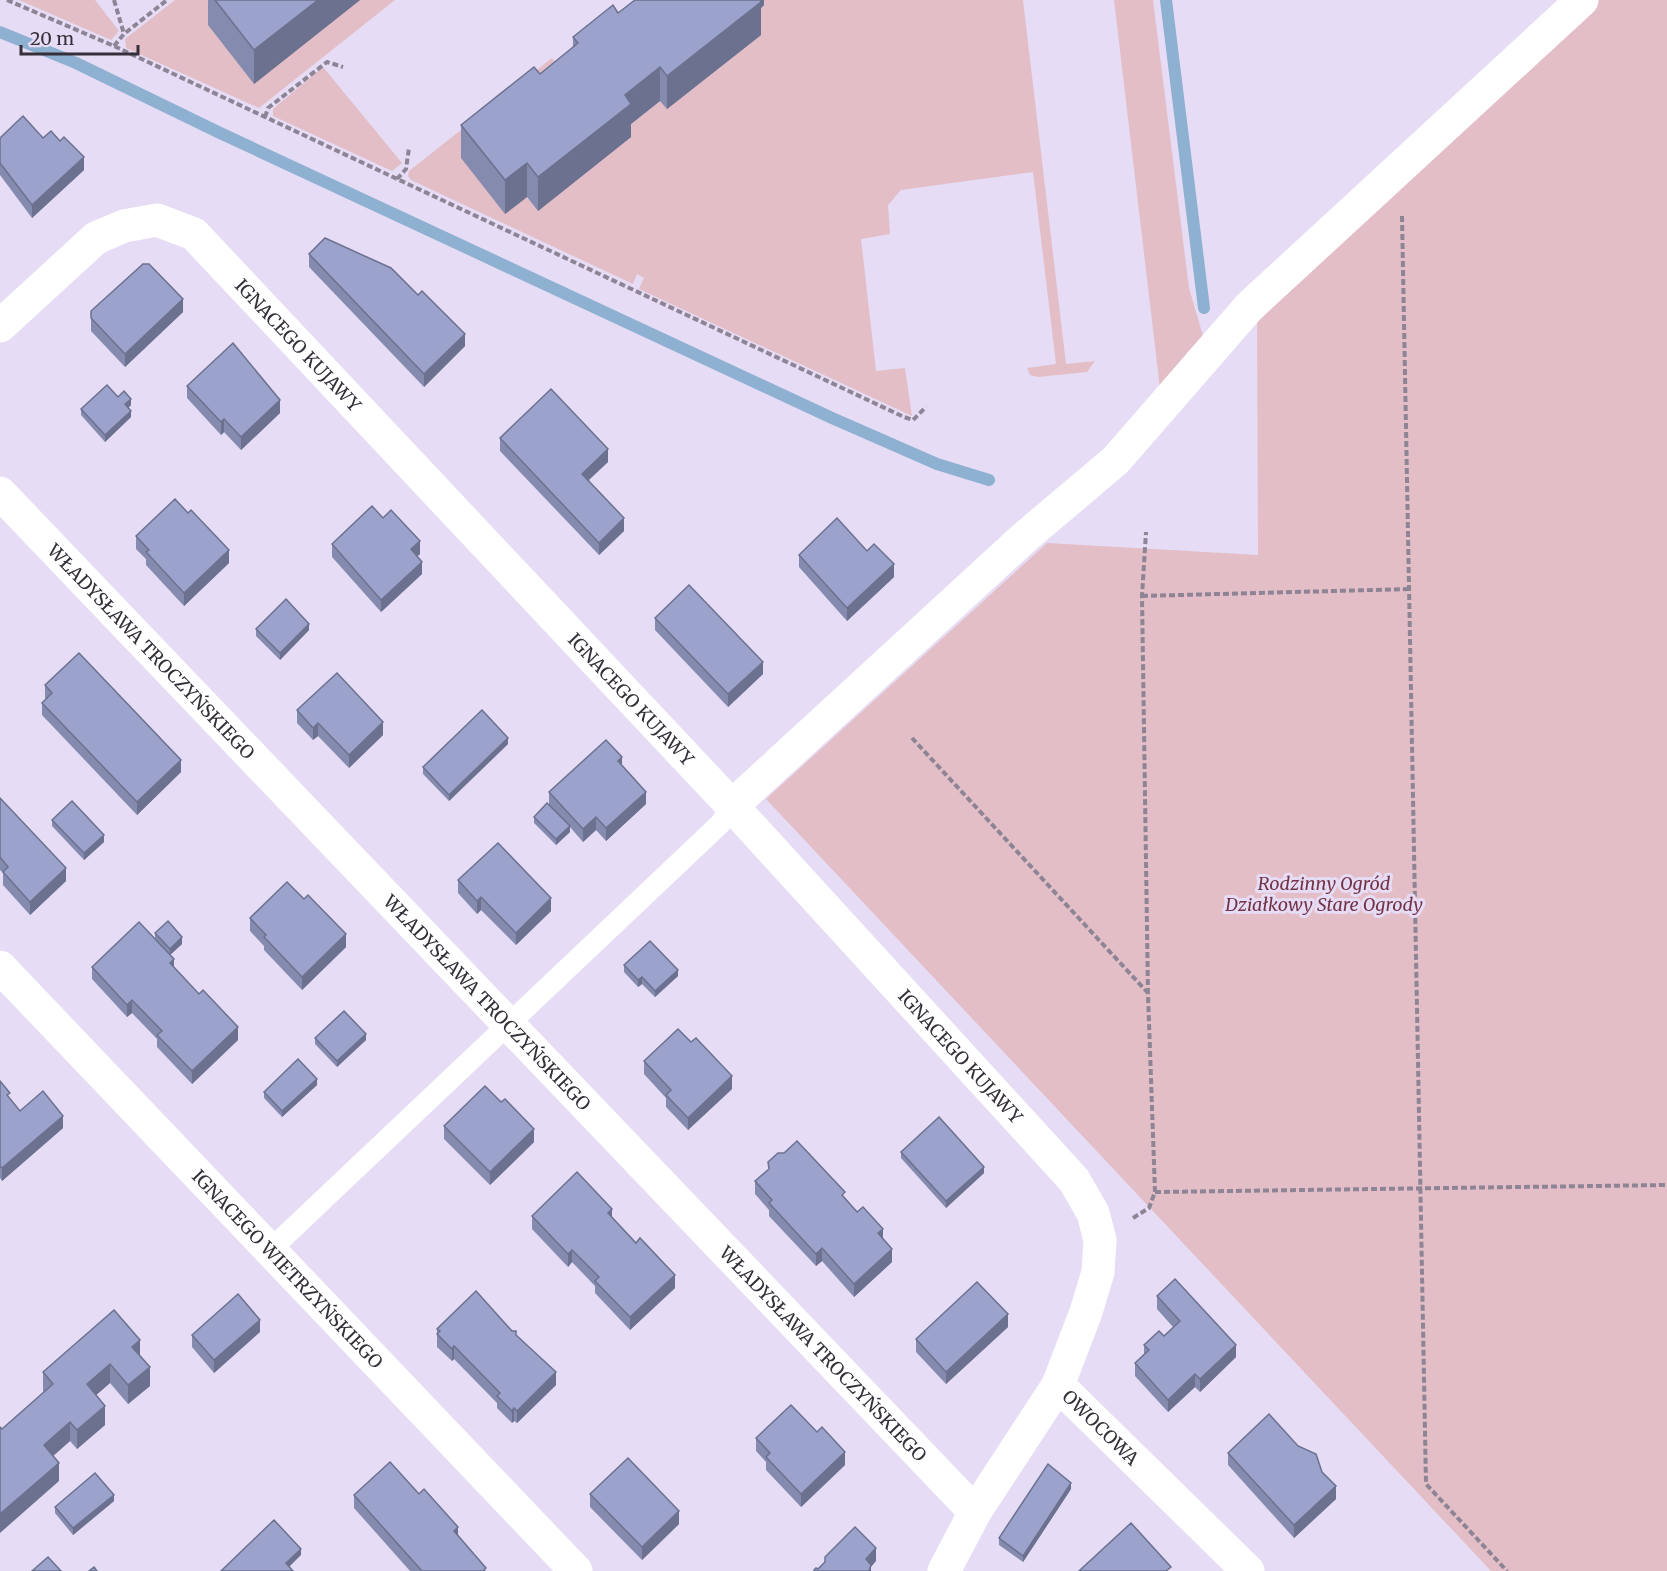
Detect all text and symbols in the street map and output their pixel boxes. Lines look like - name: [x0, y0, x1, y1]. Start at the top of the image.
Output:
- scale bar: [21, 18, 138, 56]
- text: 20 m: [30, 27, 74, 50]
- street label: IGNACEGO KUJAWY: [230, 274, 366, 416]
- street label: WŁADYSŁAWA TROCZYŃSKIEGO: [42, 538, 260, 764]
- street label: IGNACEGO KUJAWY: [563, 628, 699, 770]
- park label: Rodzinny Ogród Działkowy Stare Ogrody: [1224, 872, 1423, 916]
- street label: WŁADYSŁAWA TROCZYŃSKIEGO: [378, 889, 596, 1115]
- street label: IGNACEGO KUJAWY: [894, 984, 1028, 1128]
- street label: IGNACEGO WIETRZYŃSKIEGO: [188, 1164, 388, 1373]
- street label: WŁADYSŁAWA TROCZYŃSKIEGO: [714, 1240, 932, 1466]
- street label: OWOCOWA: [1058, 1384, 1144, 1470]

